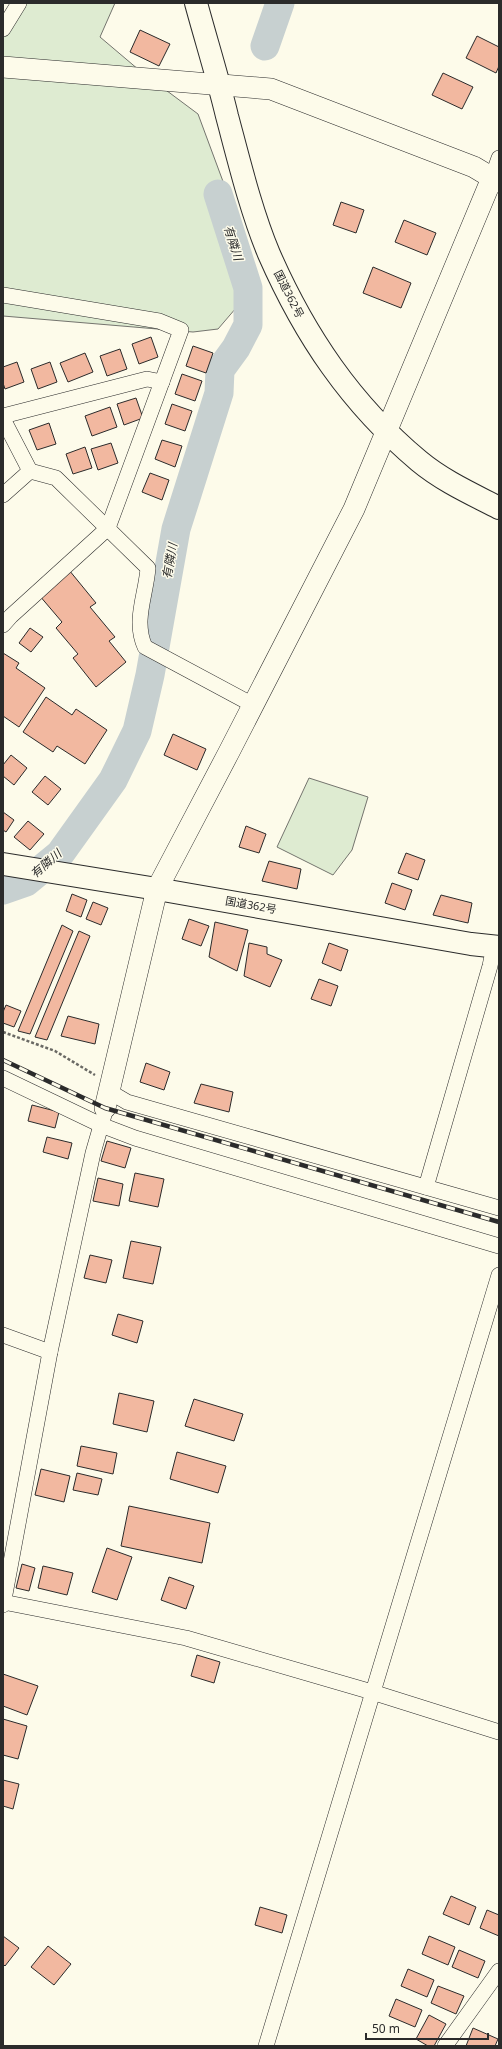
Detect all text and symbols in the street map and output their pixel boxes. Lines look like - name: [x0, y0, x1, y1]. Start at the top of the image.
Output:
- water label: 有隣川: [220, 223, 248, 264]
- street label: 国道362号: [271, 267, 308, 320]
- water label: 有隣川: [158, 540, 181, 580]
- water label: 有隣川: [27, 844, 66, 882]
- street label: 国道362号: [224, 893, 278, 916]
- scale bar: [366, 2015, 488, 2041]
- text: 50 m: [372, 2020, 400, 2037]

